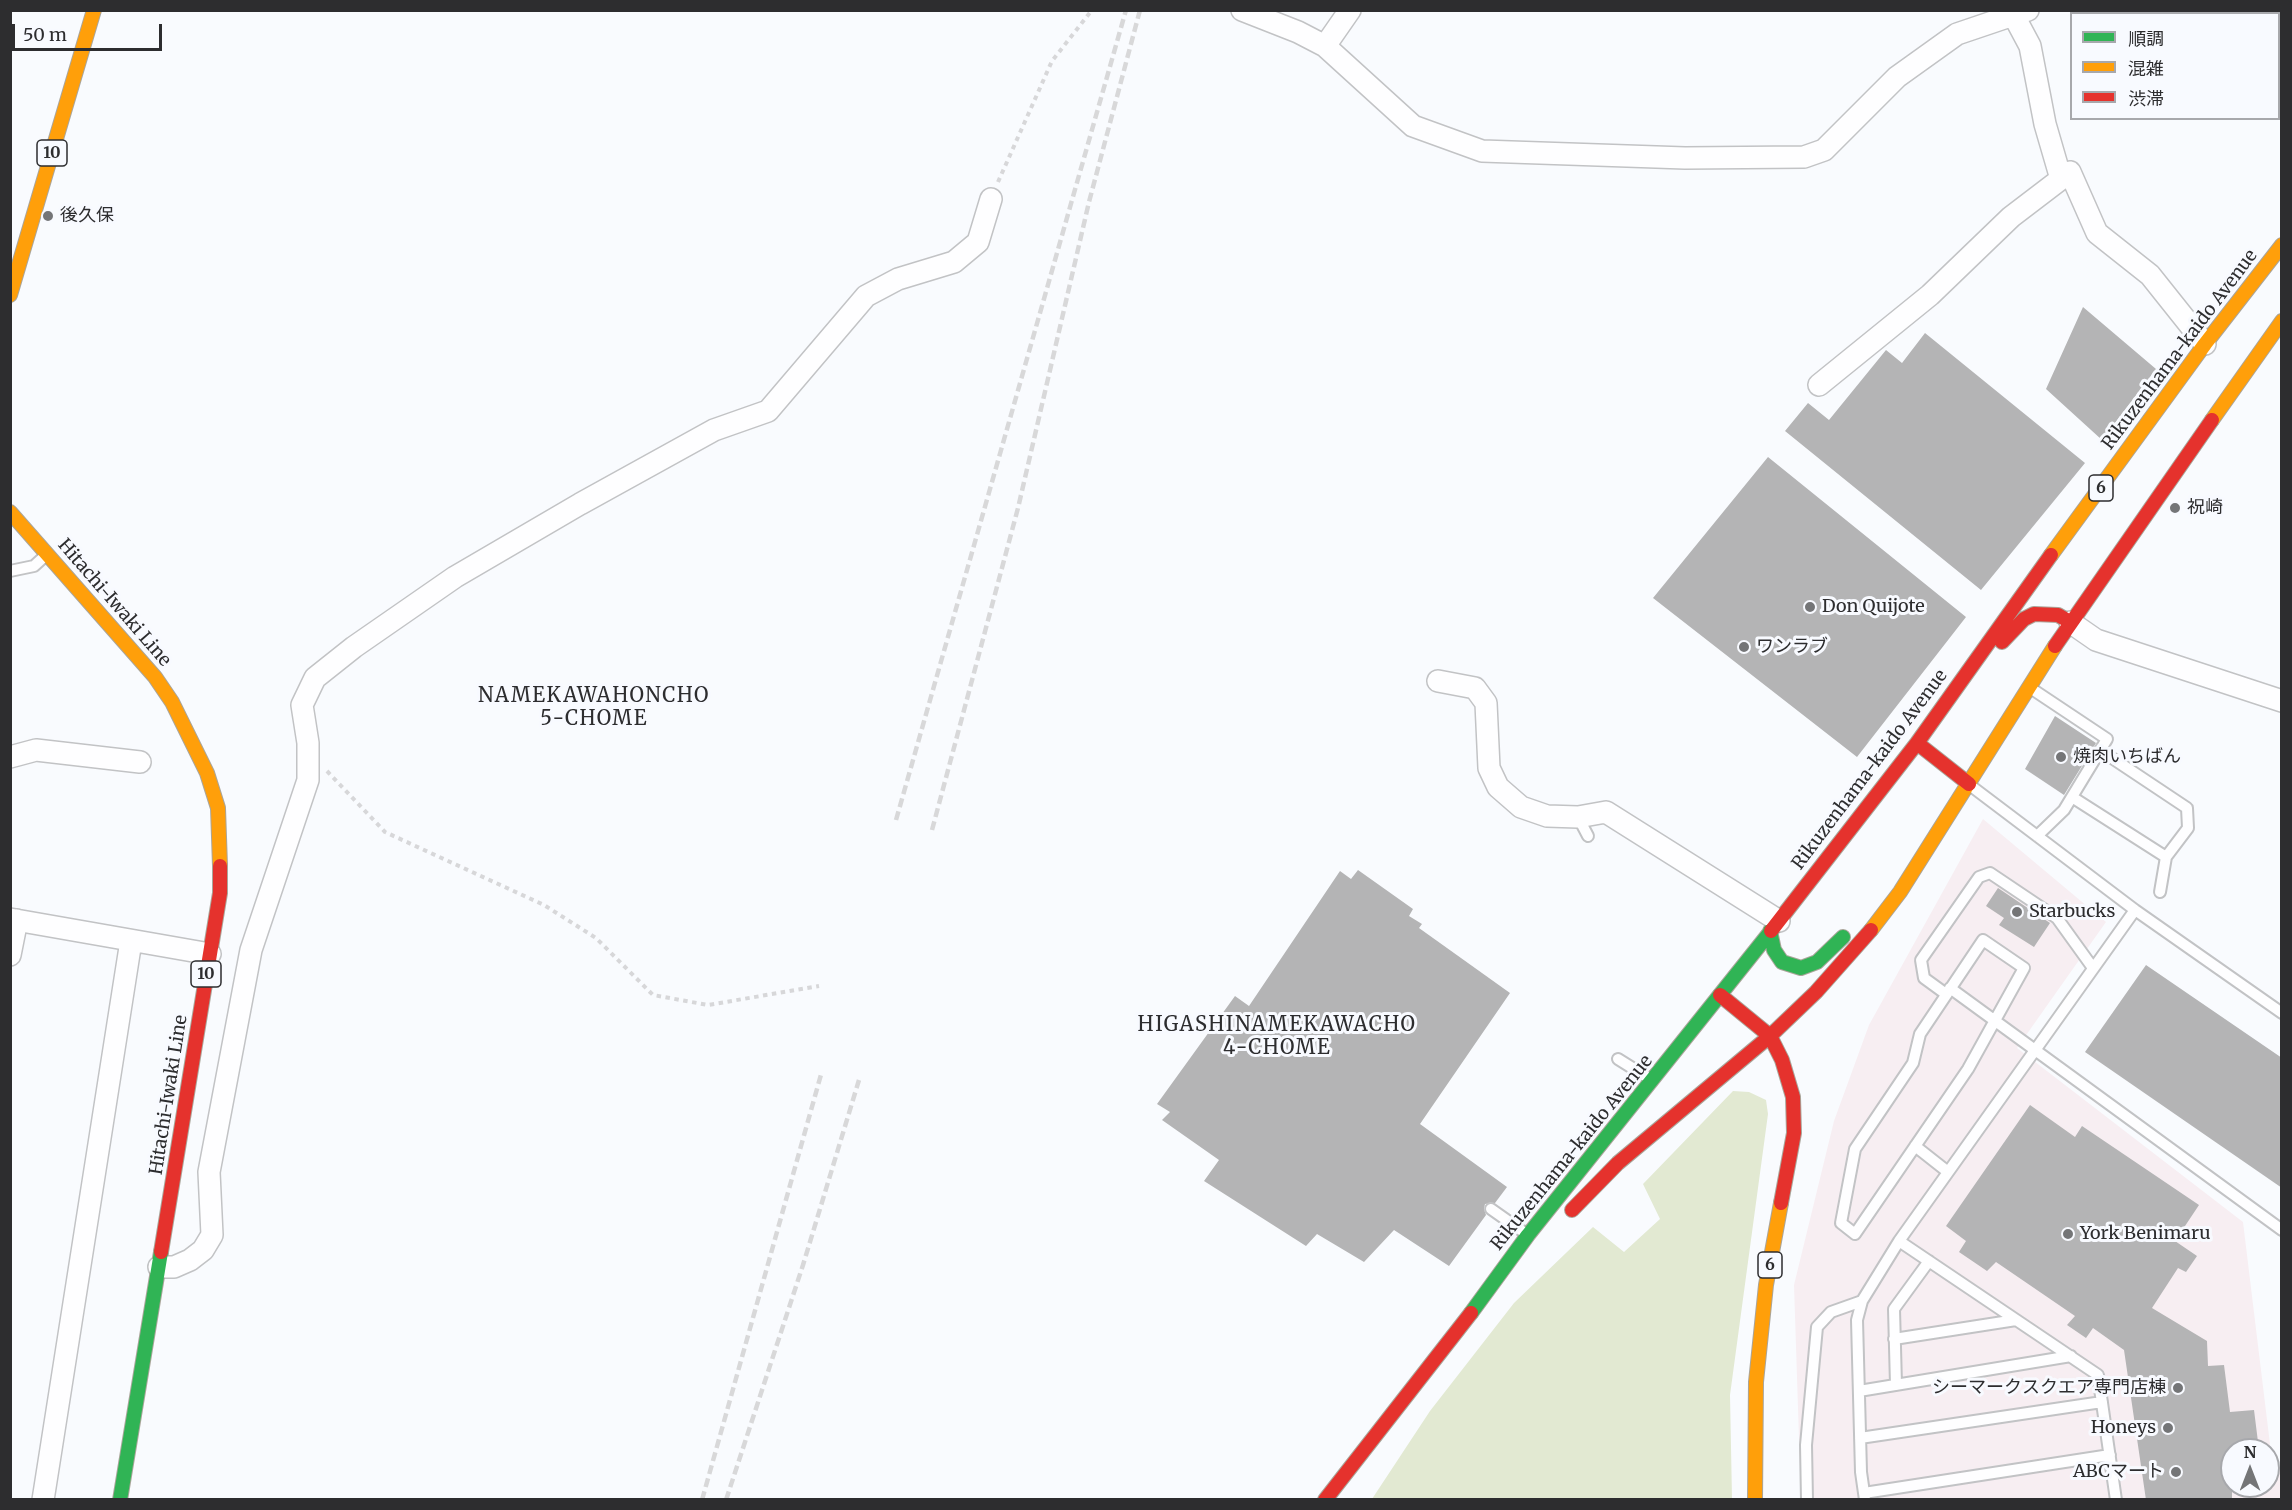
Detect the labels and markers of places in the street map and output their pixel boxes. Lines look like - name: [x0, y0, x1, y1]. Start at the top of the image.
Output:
- place label: 後久保: [60, 205, 114, 227]
- marker: 後久保: [41, 209, 55, 223]
- place label: 祝崎: [2187, 497, 2223, 519]
- marker: 祝崎: [2168, 501, 2182, 515]
- place label: Don Quijote: [1822, 596, 1925, 618]
- marker: Don Quijote: [1803, 600, 1817, 614]
- place label: ワンラブ: [1756, 636, 1828, 658]
- marker: ワンラブ: [1737, 640, 1751, 654]
- place label: 焼肉いちばん: [2073, 746, 2181, 768]
- marker: 焼肉いちばん: [2054, 750, 2068, 764]
- place label: Starbucks: [2029, 901, 2115, 923]
- marker: Starbucks: [2010, 905, 2024, 919]
- place label: York Benimaru: [2080, 1223, 2210, 1245]
- marker: York Benimaru: [2061, 1227, 2075, 1241]
- place label: シーマークスクエア専門店棟: [1932, 1377, 2166, 1399]
- marker: シーマークスクエア専門店棟: [2171, 1381, 2185, 1395]
- place label: Honeys: [2091, 1417, 2156, 1439]
- marker: Honeys: [2161, 1421, 2175, 1435]
- place label: ABCマート: [2073, 1461, 2164, 1483]
- marker: ABCマート: [2169, 1465, 2183, 1479]

